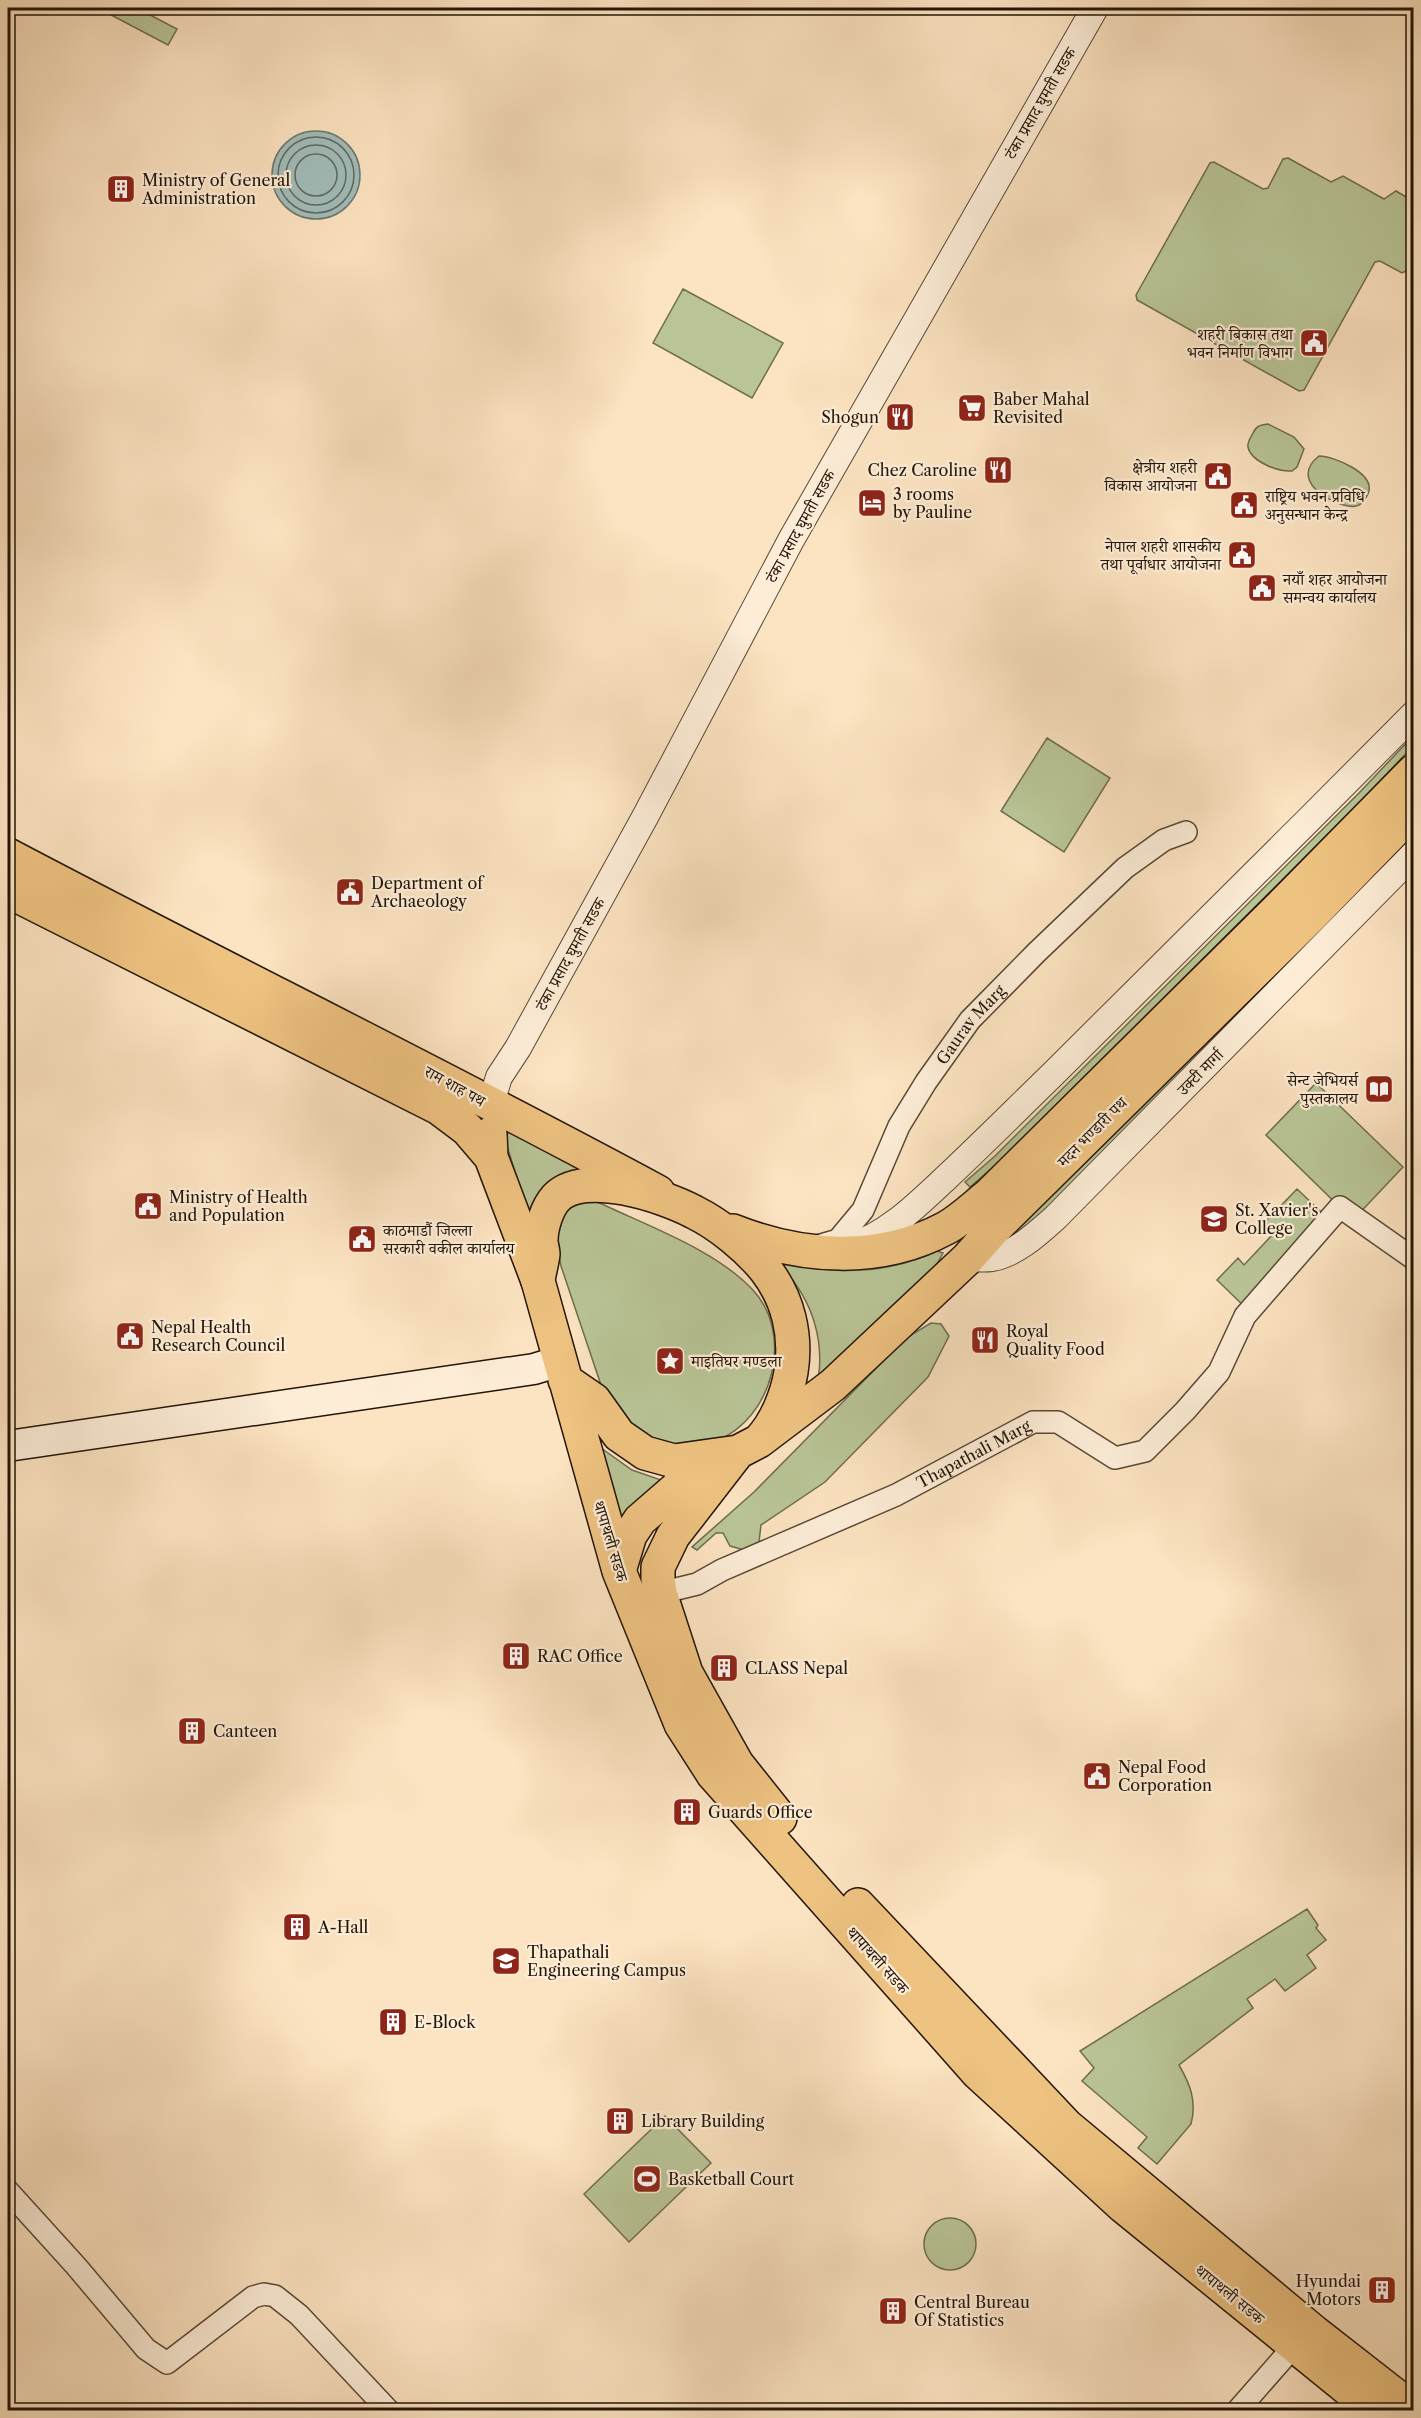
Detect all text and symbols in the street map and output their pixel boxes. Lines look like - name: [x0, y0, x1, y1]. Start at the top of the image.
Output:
- street label: टंका प्रसाद घुमती सडक: [999, 42, 1081, 163]
- place label: Ministry of General Administration: [141, 170, 291, 208]
- building icon: Ministry of General Administration: [105, 173, 137, 205]
- place label: शहरी बिकास तथा भवन निर्माण विभाग: [1187, 324, 1295, 362]
- public building icon: शहरी बिकास तथा भवन निर्माण विभाग: [1298, 327, 1330, 359]
- place label: Baber Mahal Revisited: [993, 389, 1090, 427]
- supermarket icon: Baber Mahal Revisited: [956, 392, 988, 424]
- restaurant icon: Shogun: [884, 401, 916, 433]
- place label: Shogun: [821, 407, 879, 427]
- restaurant icon: Chez Caroline: [982, 454, 1014, 486]
- place label: क्षेत्रीय शहरी विकास आयोजना: [1103, 457, 1198, 495]
- place label: Chez Caroline: [867, 460, 977, 480]
- public building icon: क्षेत्रीय शहरी विकास आयोजना: [1202, 460, 1234, 492]
- street label: टंका प्रसाद घुमती सडक: [760, 465, 840, 587]
- place label: 3 rooms by Pauline: [893, 484, 972, 522]
- place label: राष्ट्रिय भवन प्रविधि अनुसन्धान केन्द्र: [1264, 486, 1366, 524]
- hotel icon: 3 rooms by Pauline: [856, 487, 888, 519]
- public building icon: राष्ट्रिय भवन प्रविधि अनुसन्धान केन्द्र: [1228, 489, 1260, 521]
- place label: नेपाल शहरी शासकीय तथा पूर्वाधार आयोजना: [1100, 536, 1222, 575]
- public building icon: नेपाल शहरी शासकीय तथा पूर्वाधार आयोजना: [1226, 539, 1258, 571]
- place label: नयाँ शहर आयोजना समन्वय कार्यालय: [1282, 569, 1388, 607]
- public building icon: नयाँ शहर आयोजना समन्वय कार्यालय: [1246, 572, 1278, 604]
- place label: Department of Archaeology: [370, 873, 485, 911]
- public building icon: Department of Archaeology: [334, 876, 366, 908]
- street label: टंका प्रसाद घुमती सडक: [530, 893, 610, 1015]
- street label: Gaurav Marg: [932, 980, 1010, 1068]
- street label: उक्टी मार्गा: [1172, 1044, 1228, 1100]
- street label: राम शाह पथ: [420, 1061, 490, 1111]
- place label: सेन्ट जेभियर्स पुस्तकालय: [1286, 1070, 1360, 1108]
- library icon: सेन्ट जेभियर्स पुस्तकालय: [1363, 1073, 1395, 1105]
- street label: मदन भण्डारी पथ: [1052, 1092, 1132, 1172]
- place label: Ministry of Health and Population: [169, 1187, 308, 1225]
- public building icon: Ministry of Health and Population: [132, 1190, 164, 1222]
- place label: St. Xavier's College: [1235, 1200, 1319, 1238]
- school or university icon: St. Xavier's College: [1198, 1203, 1230, 1235]
- place label: काठमाडौं जिल्ला सरकारी वकील कार्यालय: [382, 1220, 516, 1258]
- public building icon: काठमाडौं जिल्ला सरकारी वकील कार्यालय: [346, 1223, 378, 1255]
- place label: Nepal Health Research Council: [151, 1317, 285, 1355]
- public building icon: Nepal Health Research Council: [114, 1320, 146, 1352]
- place label: Royal Quality Food: [1006, 1321, 1105, 1359]
- restaurant icon: Royal Quality Food: [969, 1324, 1001, 1356]
- place icon: माइतिघर मण्डला: [654, 1345, 686, 1377]
- place label: माइतिघर मण्डला: [690, 1351, 783, 1371]
- street label: Thapathali Marg: [913, 1415, 1034, 1492]
- street label: थापाथली सडक: [589, 1498, 633, 1585]
- building icon: RAC Office: [500, 1640, 532, 1672]
- place label: RAC Office: [537, 1646, 623, 1666]
- building icon: CLASS Nepal: [708, 1652, 740, 1684]
- place label: CLASS Nepal: [745, 1658, 848, 1678]
- building icon: Canteen: [176, 1715, 208, 1747]
- place label: Canteen: [213, 1721, 277, 1741]
- place label: Nepal Food Corporation: [1118, 1757, 1212, 1795]
- public building icon: Nepal Food Corporation: [1081, 1760, 1113, 1792]
- building icon: Guards Office: [671, 1796, 703, 1828]
- place label: Guards Office: [708, 1802, 813, 1822]
- building icon: A-Hall: [281, 1911, 313, 1943]
- place label: A-Hall: [317, 1917, 369, 1937]
- street label: थापाथली सडक: [843, 1922, 914, 1999]
- place label: Thapathali Engineering Campus: [527, 1942, 686, 1980]
- school or university icon: Thapathali Engineering Campus: [490, 1945, 522, 1977]
- building icon: E-Block: [377, 2006, 409, 2038]
- place label: E-Block: [414, 2012, 476, 2032]
- building icon: Library Building: [604, 2105, 636, 2137]
- place label: Library Building: [641, 2111, 765, 2131]
- sports icon: Basketball Court: [631, 2163, 663, 2195]
- place label: Basketball Court: [668, 2169, 794, 2189]
- street label: थापाथली सडक: [1191, 2260, 1270, 2329]
- place label: Hyundai Motors: [1296, 2271, 1361, 2309]
- building icon: Hyundai Motors: [1366, 2274, 1398, 2306]
- place label: Central Bureau Of Statistics: [914, 2292, 1030, 2330]
- building icon: Central Bureau Of Statistics: [877, 2295, 909, 2327]

